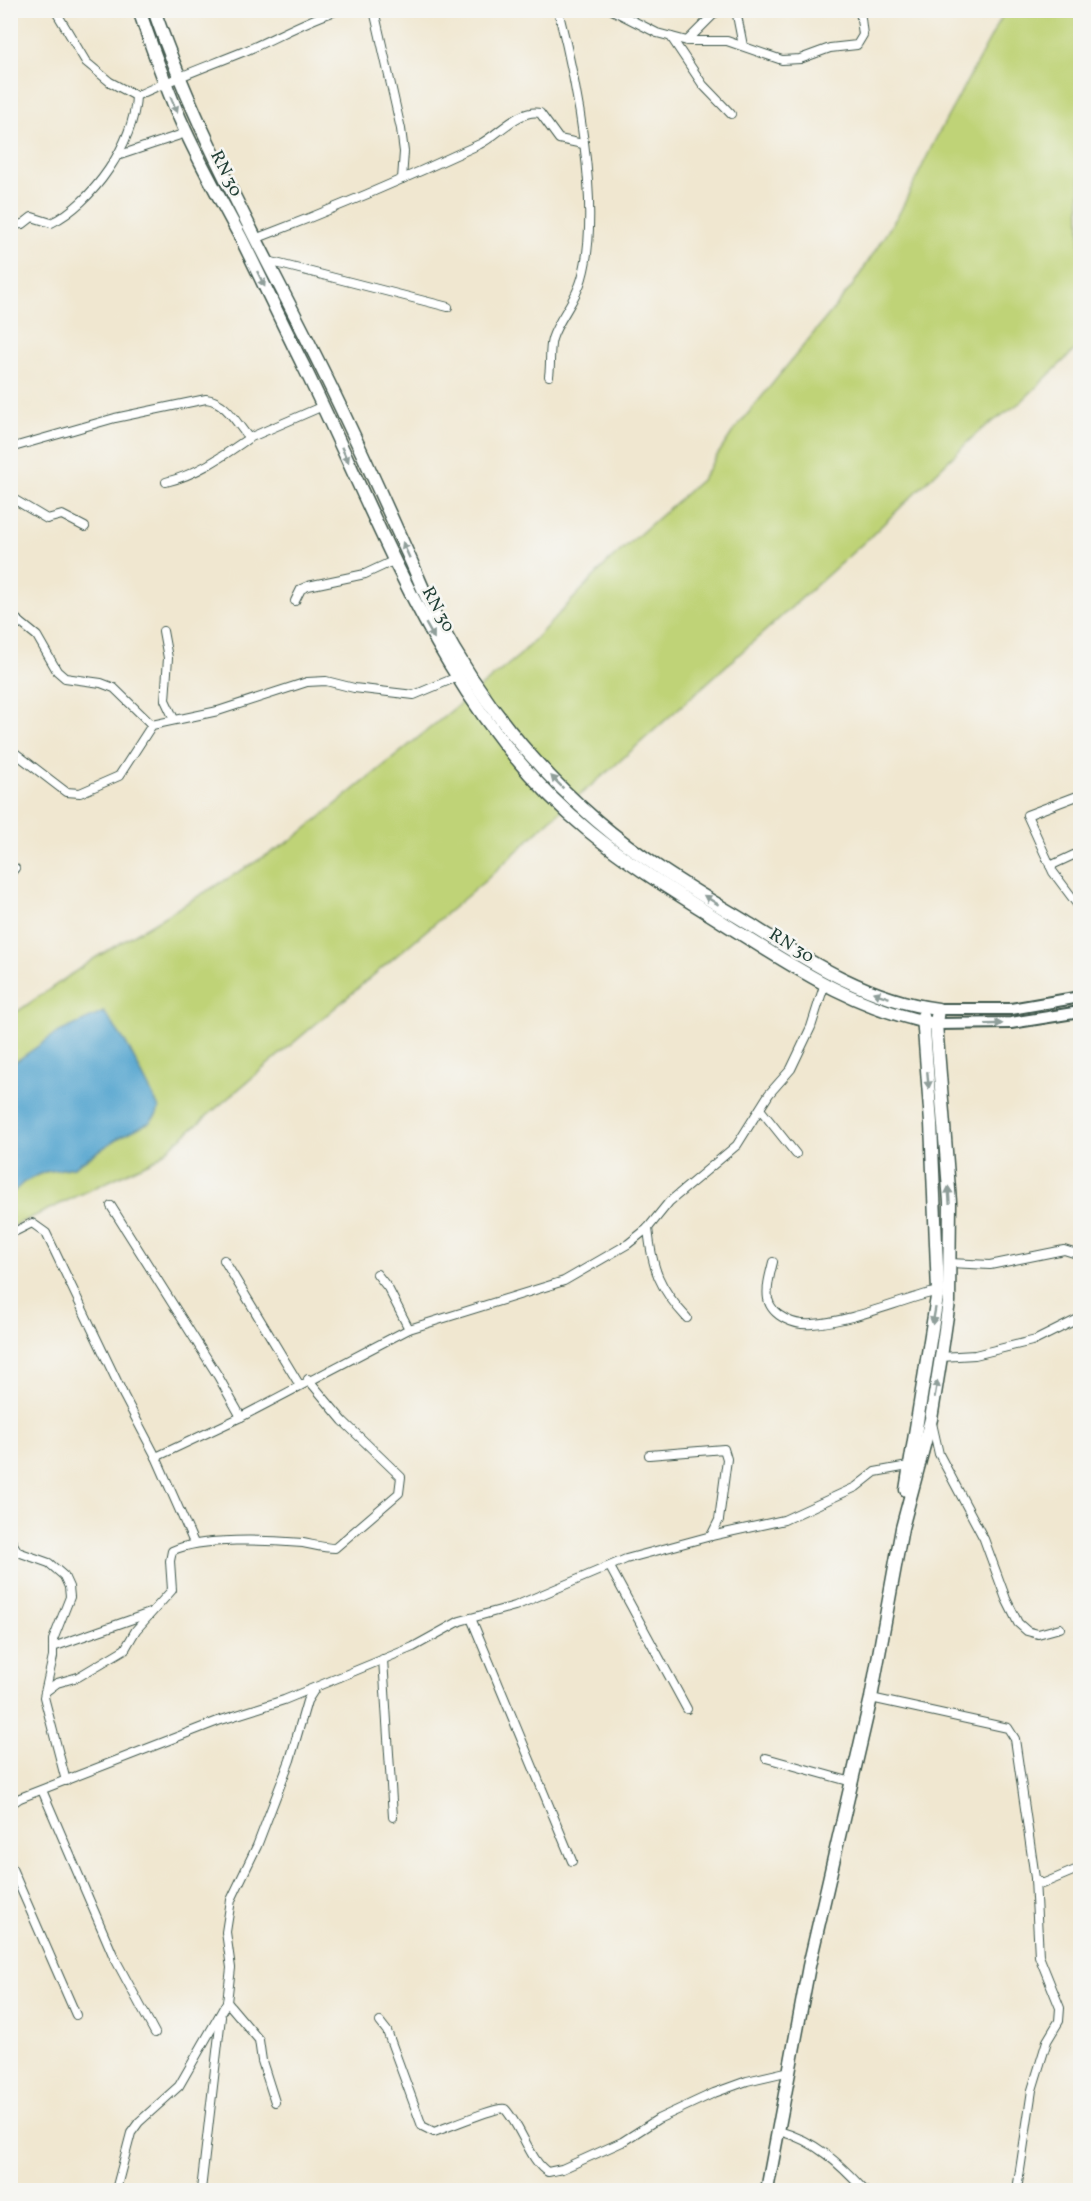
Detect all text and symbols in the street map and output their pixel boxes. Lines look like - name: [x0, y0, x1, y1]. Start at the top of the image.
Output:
- one-way arrow: [169, 96, 179, 114]
- street label: RN 30: [203, 146, 248, 201]
- one-way arrow: [256, 271, 266, 288]
- one-way arrow: [341, 446, 350, 463]
- one-way arrow: [401, 540, 411, 558]
- street label: RN 30: [415, 582, 461, 637]
- one-way arrow: [424, 623, 435, 639]
- one-way arrow: [550, 776, 564, 790]
- one-way arrow: [703, 895, 719, 906]
- street label: RN 30: [764, 923, 819, 970]
- one-way arrow: [872, 989, 890, 999]
- one-way arrow: [985, 1019, 1004, 1029]
- one-way arrow: [923, 1070, 933, 1089]
- one-way arrow: [945, 1186, 954, 1205]
- one-way arrow: [929, 1307, 938, 1326]
- one-way arrow: [932, 1379, 941, 1398]

